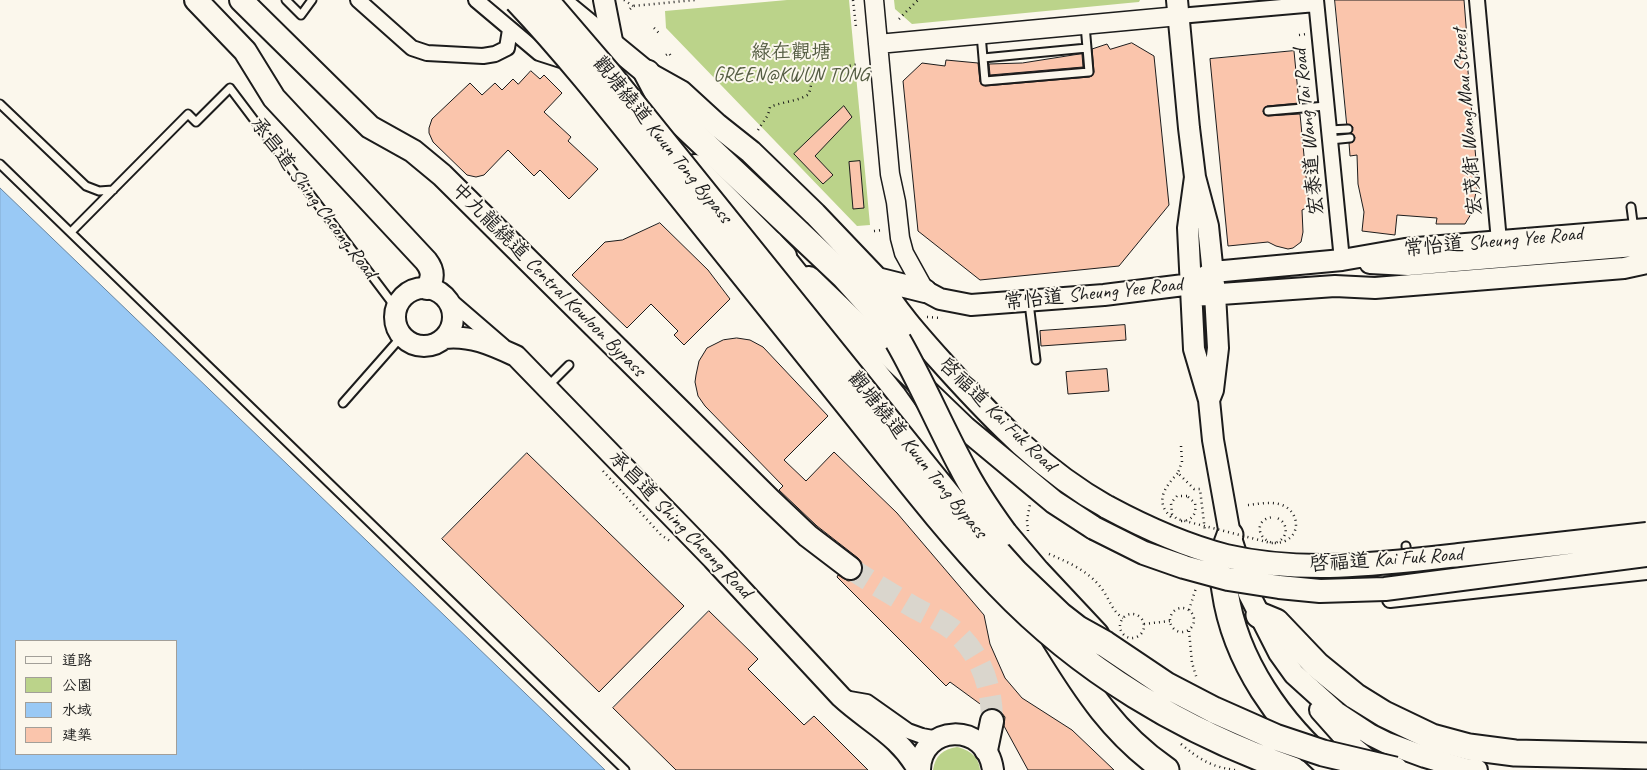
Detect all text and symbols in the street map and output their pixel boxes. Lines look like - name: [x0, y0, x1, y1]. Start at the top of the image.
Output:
- street label: 宏茂街 Wang Mau Street: [1448, 27, 1488, 217]
- park label: 綠在觀塘 GREEN@KWUN TONG: [713, 41, 869, 88]
- street label: 宏泰道 Wang Tai Road: [1288, 48, 1330, 216]
- street label: 觀塘繞道 Kwun Tong Bypass: [587, 52, 737, 228]
- street label: 承昌道 Shing Cheong Road: [245, 113, 381, 283]
- street label: 中九龍繞道 Central Kowloon Bypass: [446, 178, 650, 382]
- street label: 常怡道 Sheung Yee Road: [1403, 222, 1583, 262]
- street label: 常怡道 Sheung Yee Road: [1003, 273, 1183, 315]
- street label: 啓福道 Kai Fuk Road: [933, 353, 1061, 477]
- street label: 觀塘繞道 Kwun Tong Bypass: [842, 367, 992, 543]
- street label: 承昌道 Shing Cheong Road: [603, 446, 757, 604]
- street label: 啓福道 Kai Fuk Road: [1309, 543, 1463, 577]
- legend: [15, 640, 178, 755]
- text: 道路: [62, 651, 92, 670]
- text: 公園: [62, 676, 92, 695]
- text: 水域: [62, 701, 92, 720]
- text: 建築: [62, 726, 92, 745]

